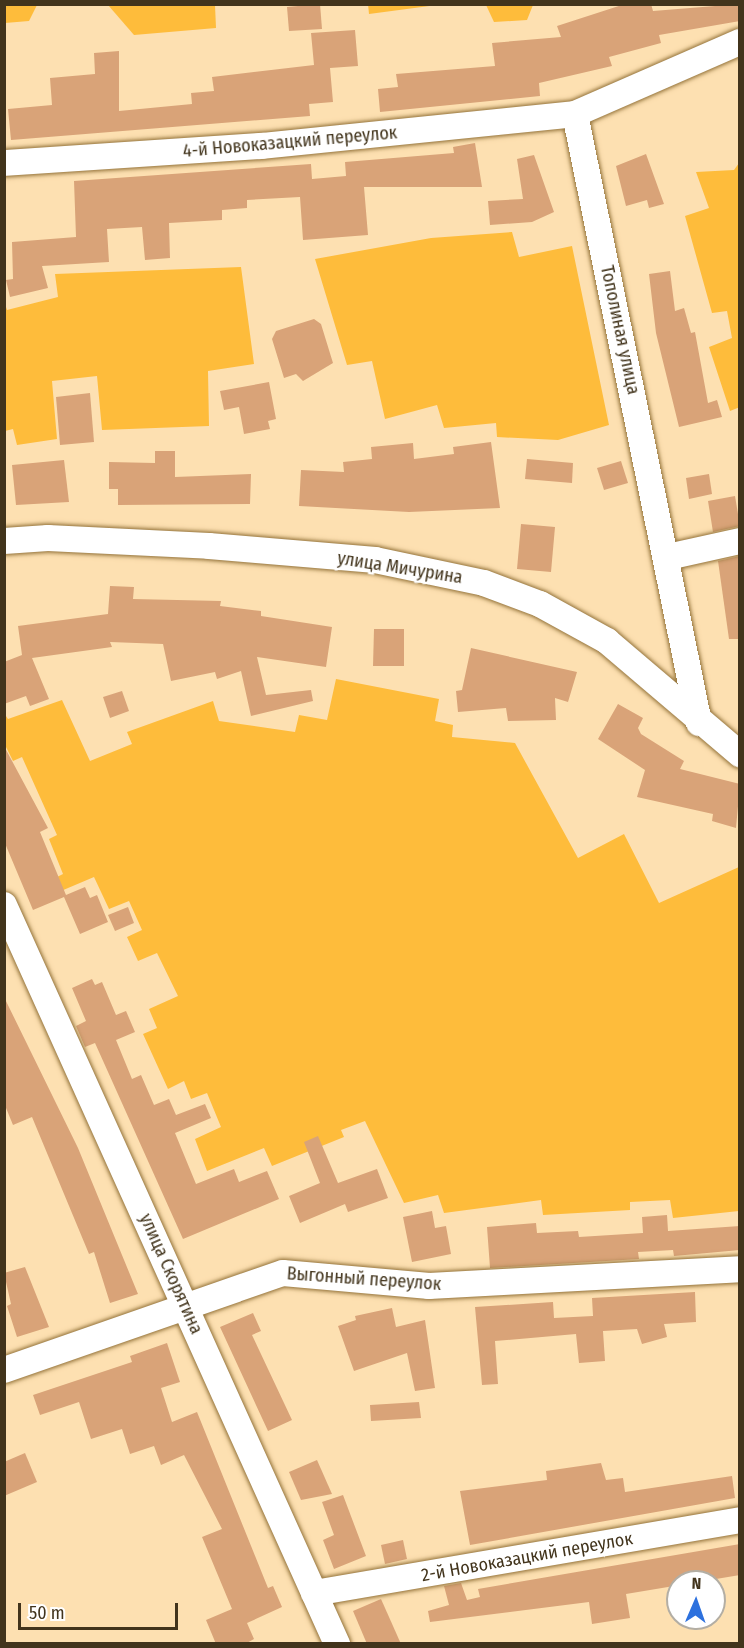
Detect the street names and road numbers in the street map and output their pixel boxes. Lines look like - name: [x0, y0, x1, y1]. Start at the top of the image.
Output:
- street label: 4-й Новоказацкий переулок: [182, 122, 398, 162]
- street label: Тополиная улица: [596, 264, 644, 396]
- street label: улица Мичурина: [336, 547, 464, 589]
- street label: улица Скорятина: [135, 1210, 207, 1338]
- street label: Выгонный переулок: [286, 1263, 442, 1295]
- street label: 2-й Новоказацкий переулок: [420, 1528, 634, 1586]

